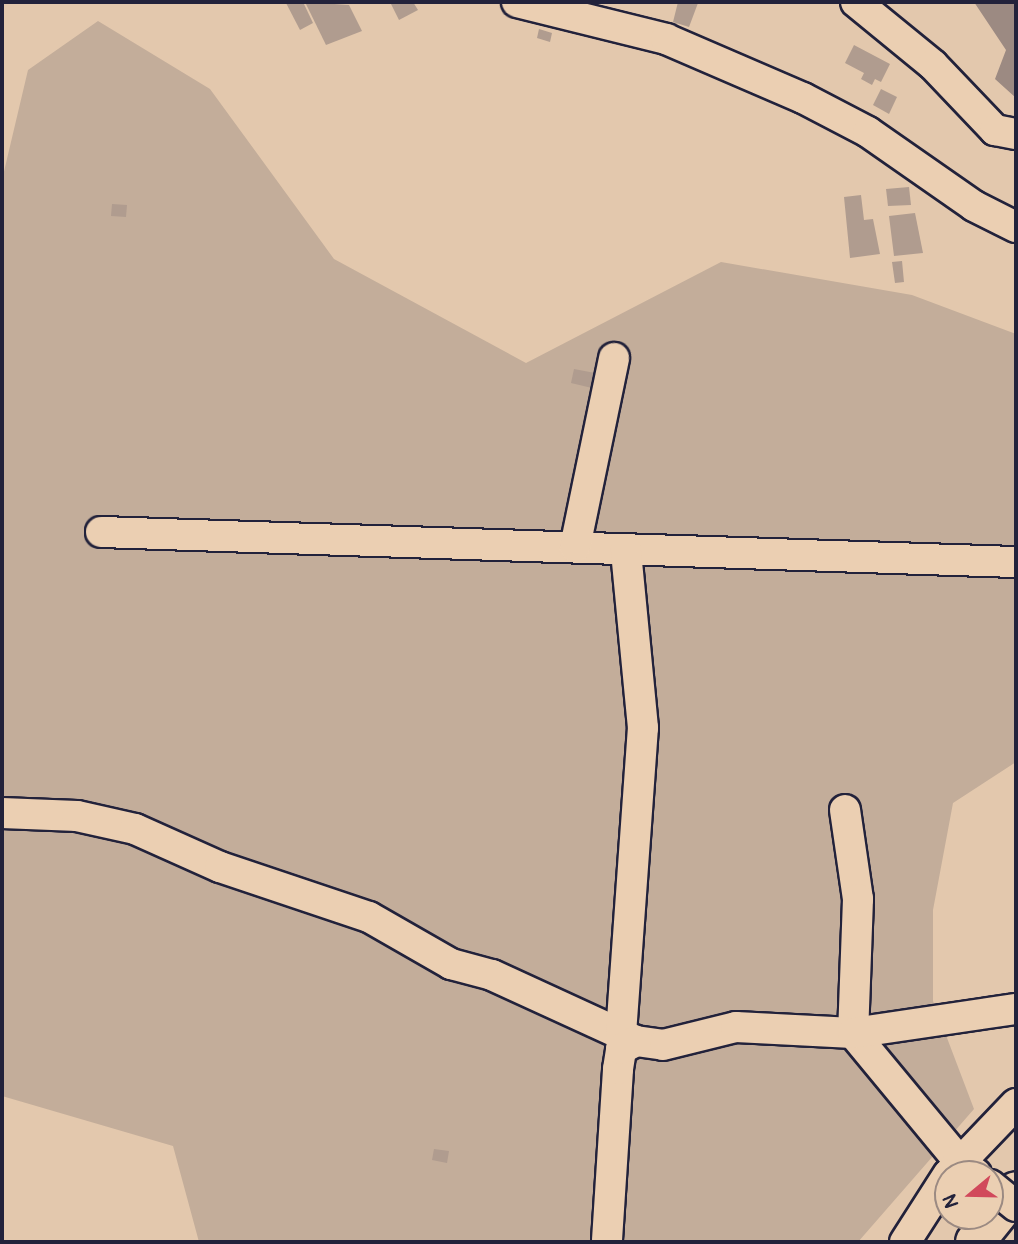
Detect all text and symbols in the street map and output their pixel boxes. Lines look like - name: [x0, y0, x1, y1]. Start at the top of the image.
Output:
- north arrow: [934, 1160, 1004, 1230]
- text: N: [938, 1191, 964, 1211]

